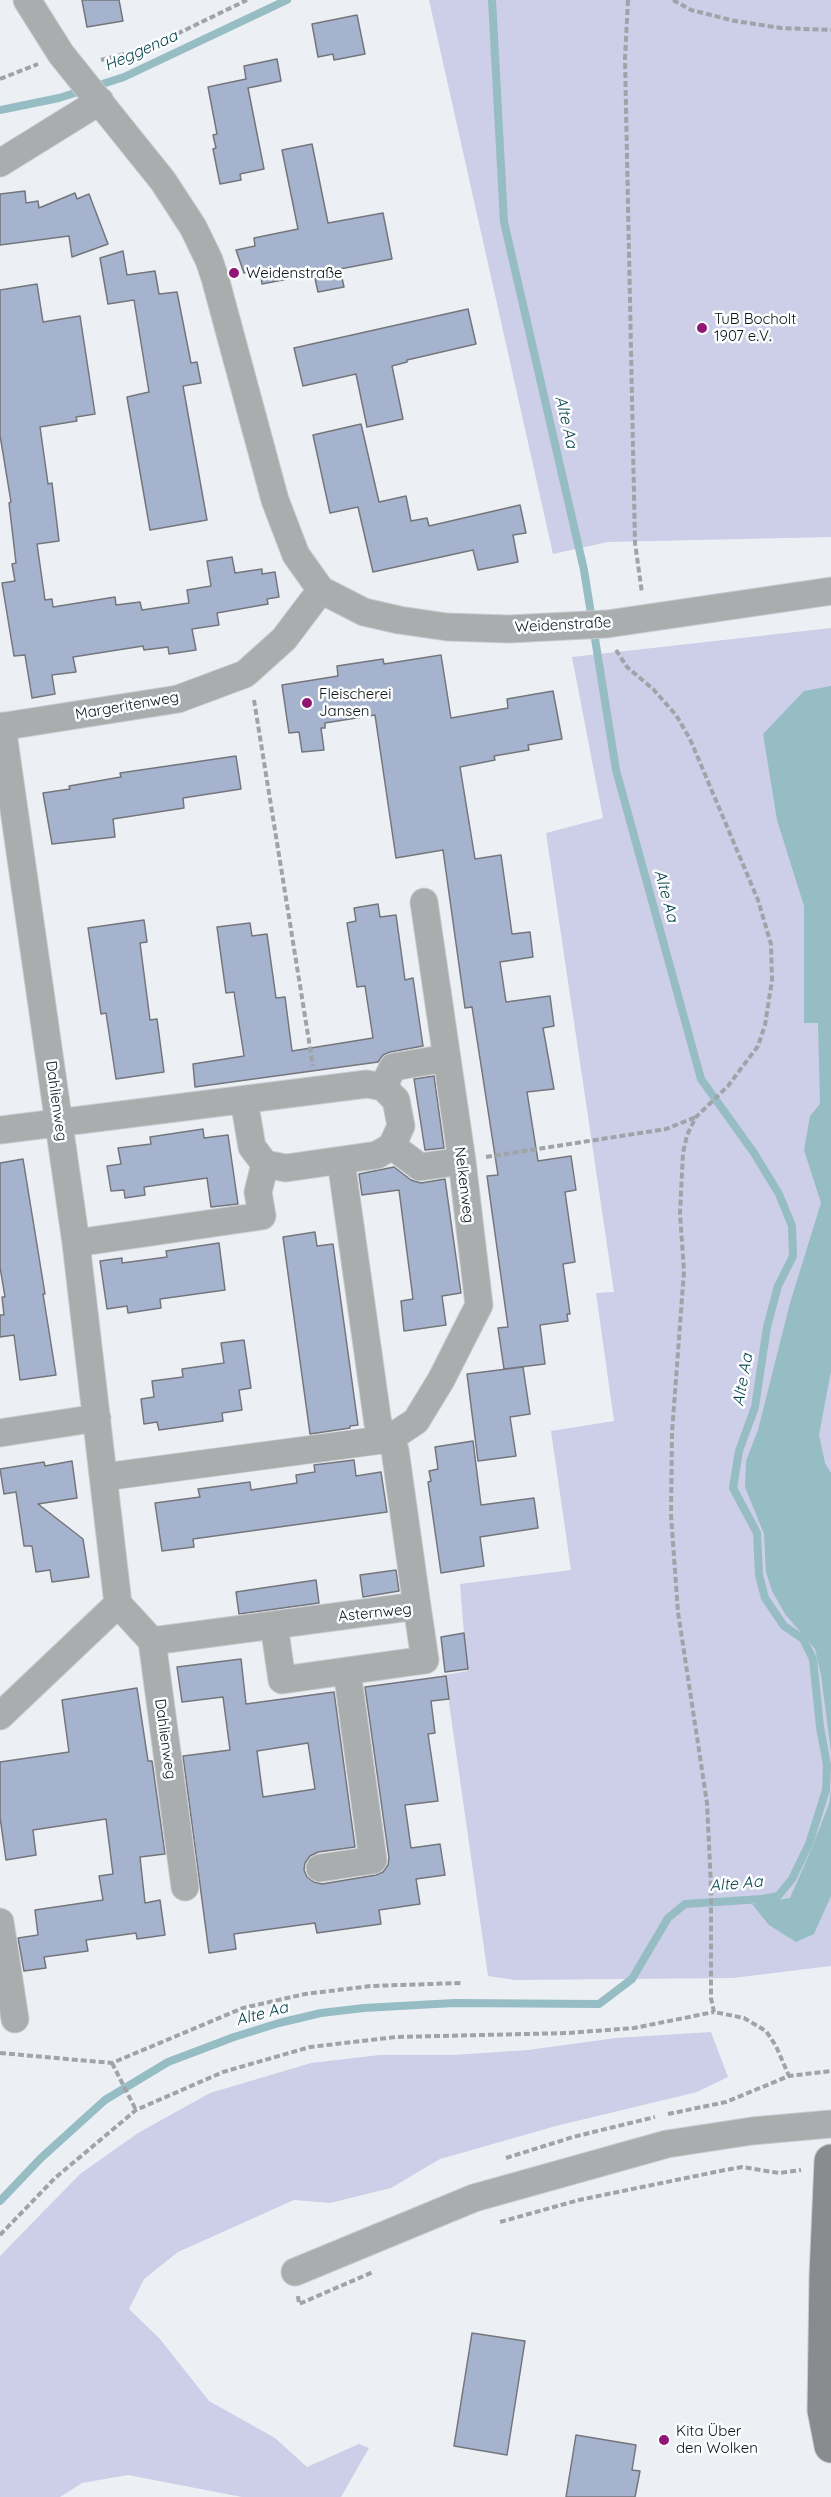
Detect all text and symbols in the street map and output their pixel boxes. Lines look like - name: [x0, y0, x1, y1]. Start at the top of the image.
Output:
- water label: Heggenaa: [101, 26, 181, 76]
- place label: Weidenstraße: [246, 264, 343, 282]
- marker: Weidenstraße: [227, 266, 241, 280]
- place label: TuB Bocholt 1907 e.V.: [714, 310, 796, 345]
- marker: TuB Bocholt 1907 e.V.: [695, 321, 709, 335]
- water label: Alte Aa: [551, 394, 581, 450]
- street label: Weidenstraße: [514, 613, 612, 637]
- place label: Fleischerei Jansen: [319, 685, 391, 720]
- street label: Margeritenweg: [74, 688, 180, 724]
- marker: Fleischerei Jansen: [300, 696, 314, 710]
- water label: Alte Aa: [650, 868, 682, 924]
- street label: Dahlienweg: [41, 1060, 71, 1142]
- street label: Nelkenweg: [450, 1146, 478, 1224]
- water label: Alte Aa: [729, 1352, 757, 1408]
- street label: Asternweg: [337, 1600, 413, 1626]
- street label: Dahlienweg: [150, 1698, 180, 1780]
- water label: Alte Aa: [709, 1872, 763, 1896]
- water label: Alte Aa: [234, 1998, 290, 2030]
- place label: Kita Über den Wolken: [676, 2422, 758, 2457]
- marker: Kita Über den Wolken: [657, 2433, 671, 2447]

